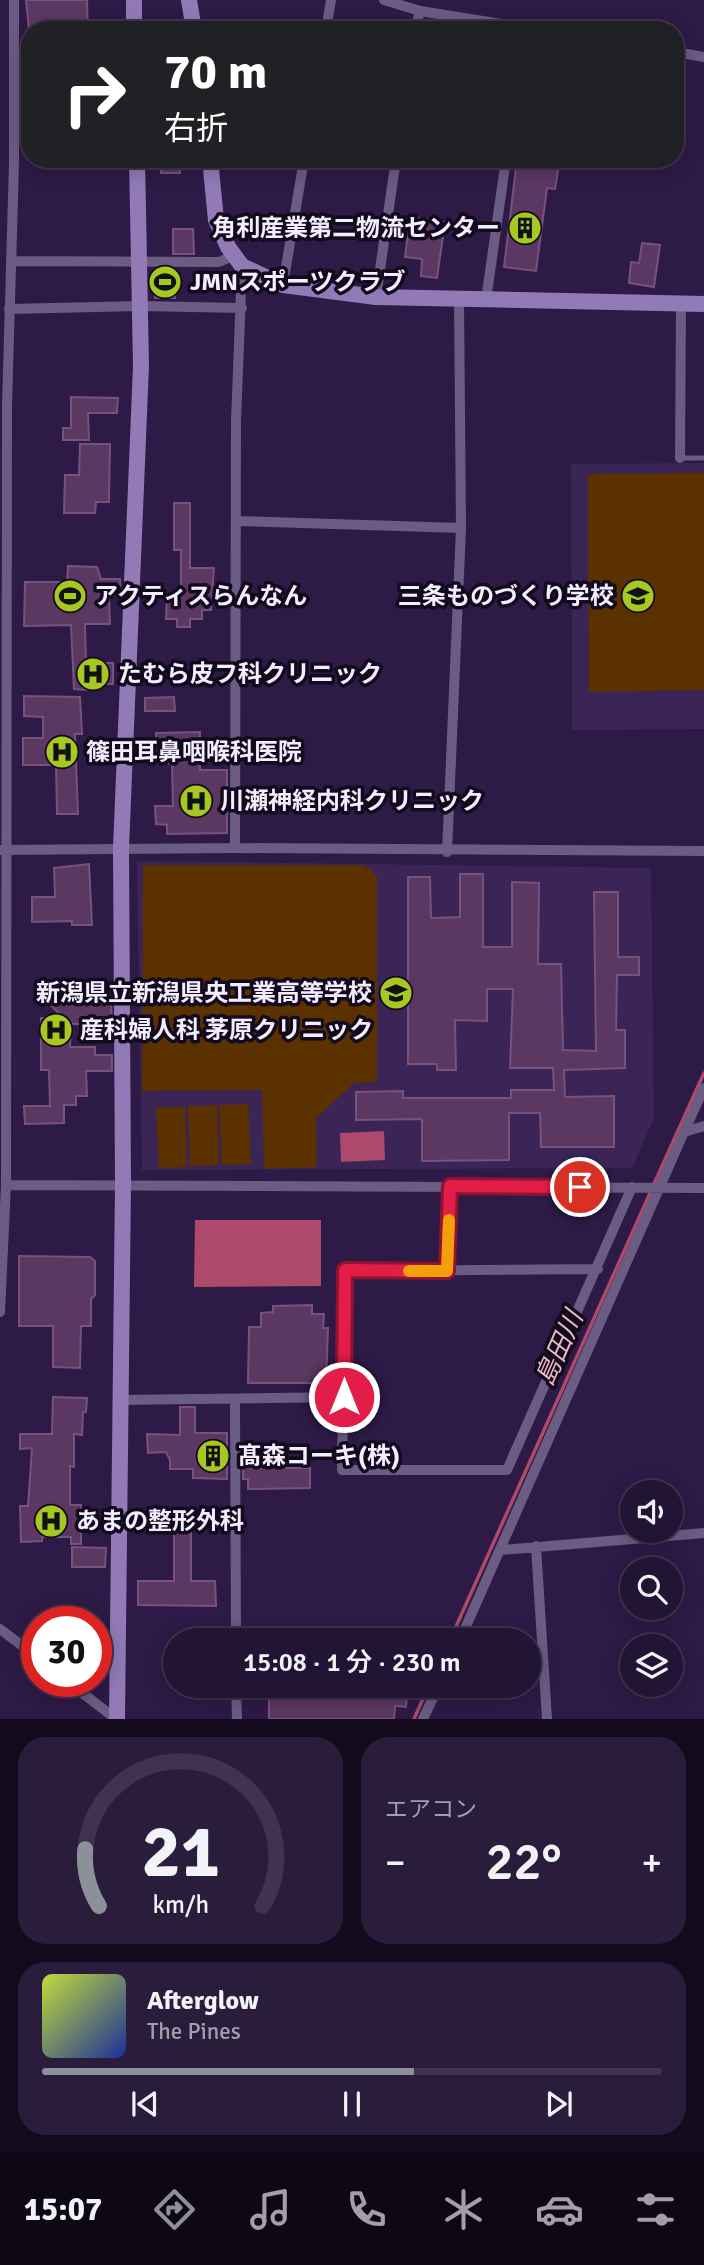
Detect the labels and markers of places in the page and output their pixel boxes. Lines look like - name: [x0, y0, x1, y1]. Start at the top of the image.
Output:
- building icon: 角利産業第二物流センター: [506, 209, 544, 247]
- place label: 角利産業第二物流センター: [212, 213, 500, 243]
- sports icon: JMNスポーツクラブ: [146, 263, 184, 301]
- place label: JMNスポーツクラブ: [190, 267, 406, 297]
- sports icon: アクティスらんなん: [51, 577, 89, 615]
- school or university icon: 三条ものづくり学校: [619, 577, 657, 615]
- place label: アクティスらんなん: [94, 581, 307, 611]
- place label: 三条ものづくり学校: [398, 581, 614, 611]
- hospital icon: たむら皮フ科クリニック: [74, 655, 112, 693]
- place label: たむら皮フ科クリニック: [118, 659, 382, 689]
- hospital icon: 篠田耳鼻咽喉科医院: [43, 733, 81, 771]
- place label: 篠田耳鼻咽喉科医院: [86, 737, 302, 767]
- hospital icon: 川瀬神経内科クリニック: [177, 782, 215, 820]
- place label: 川瀬神経内科クリニック: [220, 786, 484, 816]
- school or university icon: 新潟県立新潟県央工業高等学校: [377, 974, 415, 1012]
- place label: 新潟県立新潟県央工業高等学校: [36, 978, 372, 1008]
- hospital icon: 産科婦人科 茅原クリニック: [37, 1011, 75, 1049]
- place label: 産科婦人科 茅原クリニック: [80, 1015, 373, 1045]
- pin: [550, 1157, 610, 1217]
- building icon: 髙森コーキ(株): [194, 1437, 232, 1475]
- place label: 髙森コーキ(株): [238, 1441, 400, 1471]
- hospital icon: あまの整形外科: [32, 1502, 70, 1540]
- place label: あまの整形外科: [76, 1506, 244, 1536]

